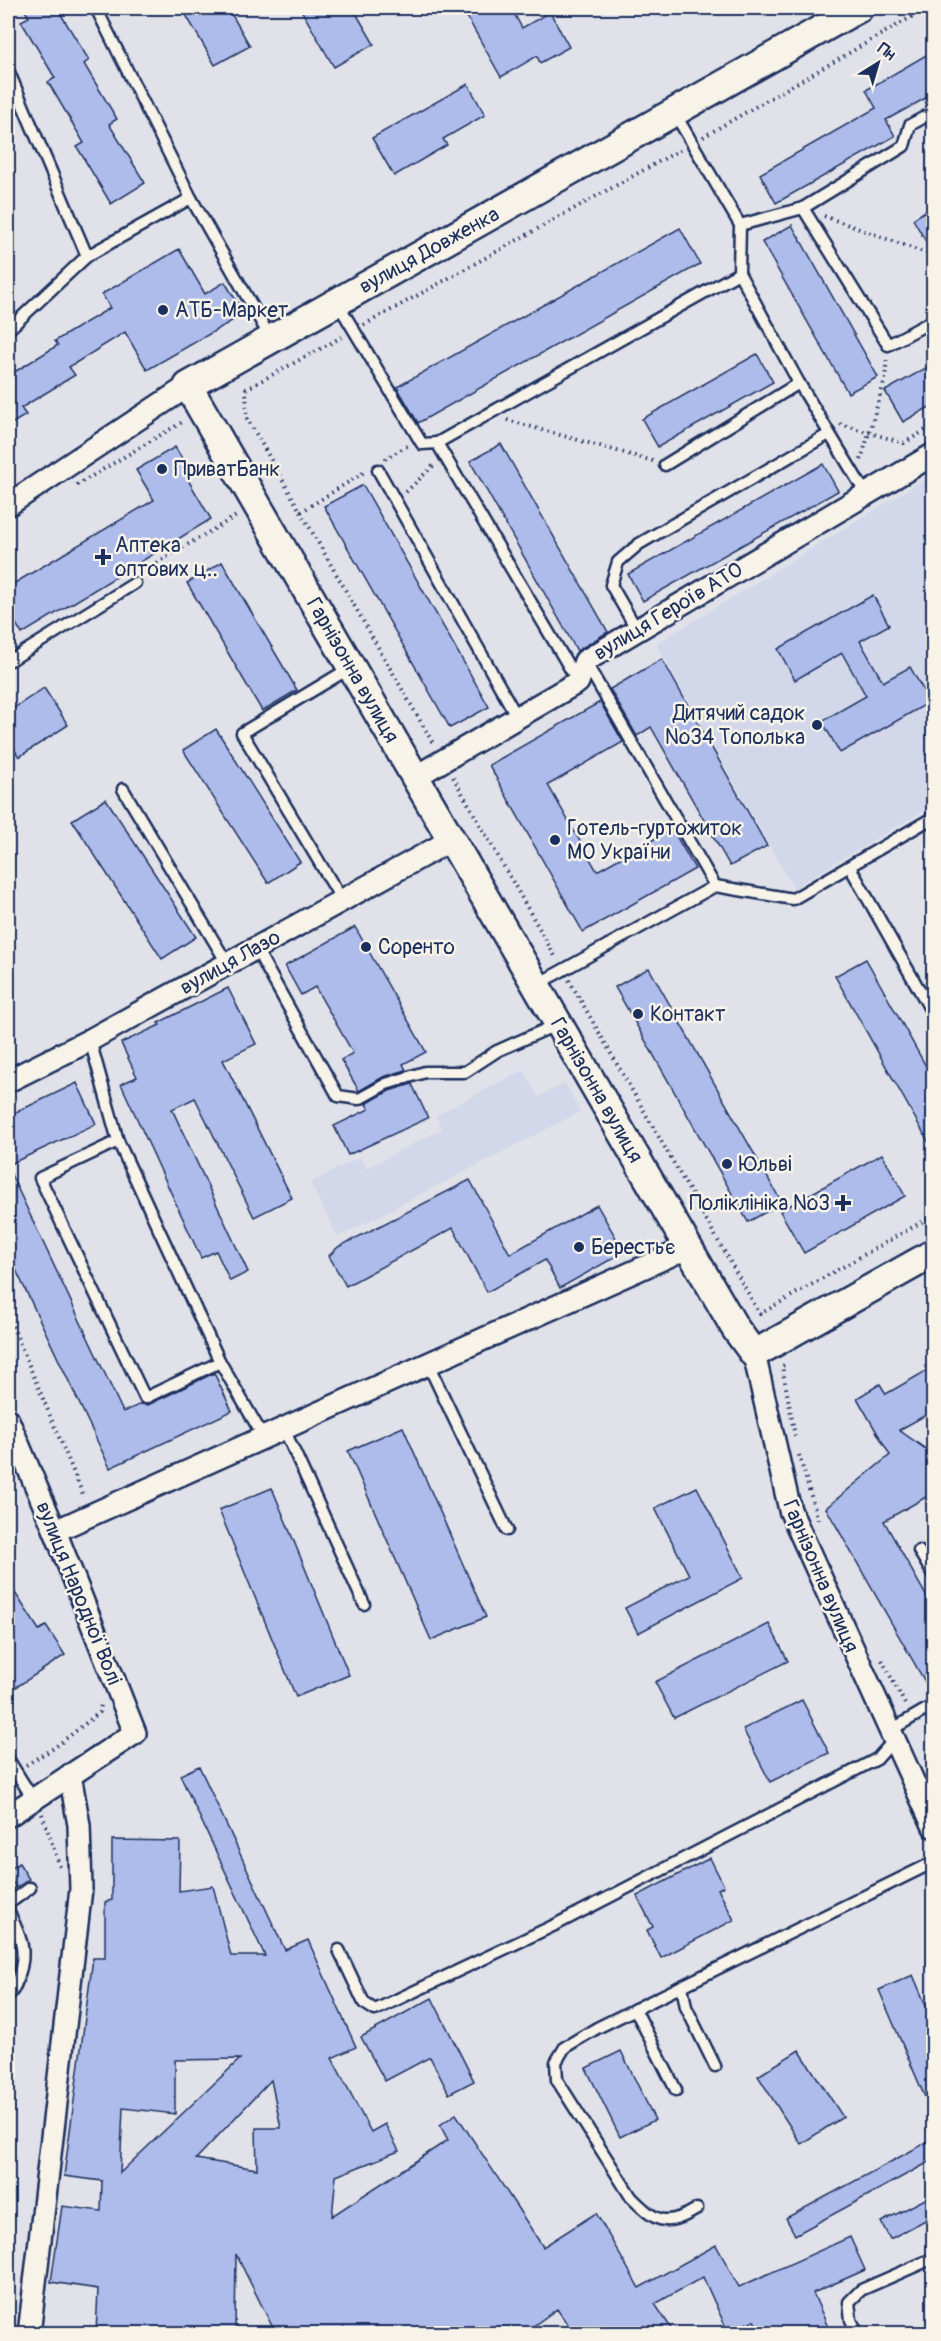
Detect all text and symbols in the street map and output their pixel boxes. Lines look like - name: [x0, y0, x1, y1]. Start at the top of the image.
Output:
- north arrow: [848, 33, 908, 93]
- text: Пн: [873, 39, 899, 65]
- street label: вулиця Довженка: [354, 201, 504, 300]
- place label: АТБ-Маркет: [175, 297, 289, 324]
- marker: АТБ-Маркет: [156, 303, 170, 317]
- place label: ПриватБанк: [174, 456, 280, 483]
- marker: ПриватБанк: [155, 462, 169, 476]
- place label: Аптека оптових ц‥: [115, 532, 218, 583]
- marker: Аптека оптових ц‥: [96, 550, 110, 564]
- street label: вулиця Героїв АТО: [589, 556, 748, 667]
- street label: Гарнізонна вулиця: [300, 593, 405, 748]
- place label: Дитячий садок №34 Тополька: [665, 700, 805, 751]
- marker: Дитячий садок №34 Тополька: [810, 718, 824, 732]
- place label: Готель-гуртожиток МО України: [567, 815, 742, 866]
- marker: Готель-гуртожиток МО України: [548, 833, 562, 847]
- street label: вулиця Лазо: [175, 924, 285, 1001]
- place label: Соренто: [378, 934, 455, 961]
- marker: Соренто: [359, 940, 373, 954]
- place label: Контакт: [650, 1001, 726, 1028]
- marker: Контакт: [631, 1007, 645, 1021]
- street label: Гарнізонна вулиця: [544, 1013, 649, 1168]
- place label: Юльві: [739, 1151, 792, 1178]
- marker: Юльві: [720, 1157, 734, 1171]
- place label: Поліклініка №3: [689, 1190, 830, 1217]
- marker: Поліклініка №3: [834, 1194, 852, 1212]
- place label: Берестьє: [591, 1234, 676, 1261]
- marker: Берестьє: [572, 1240, 586, 1254]
- street label: Гарнізонна вулиця: [776, 1496, 865, 1657]
- street label: вулиця Народної Волі: [29, 1497, 128, 1689]

